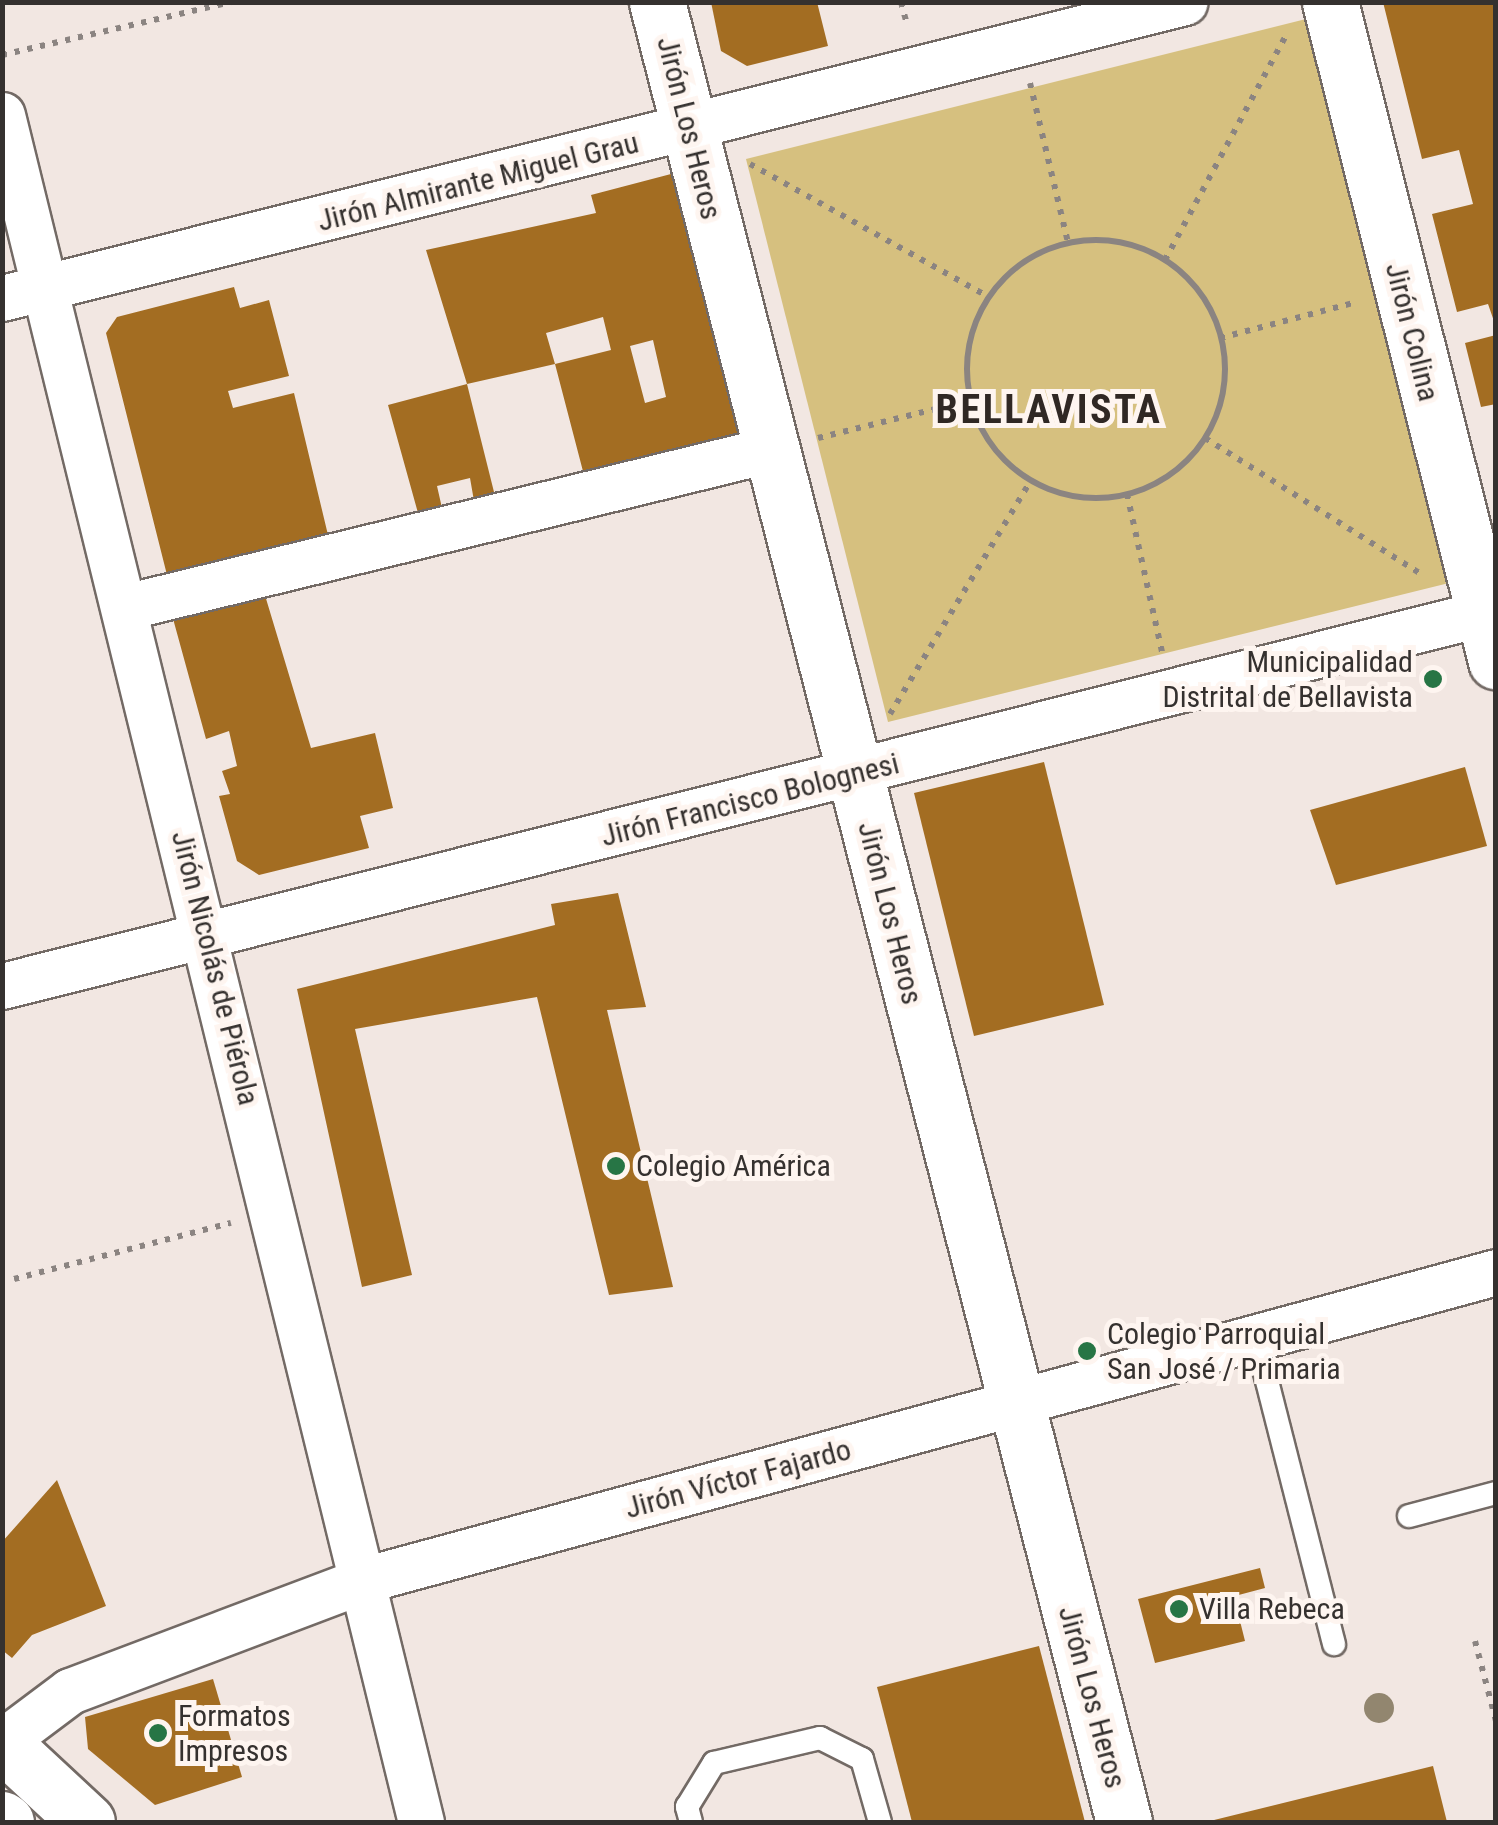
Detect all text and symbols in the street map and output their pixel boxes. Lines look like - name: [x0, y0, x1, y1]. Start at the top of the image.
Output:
- street label: Jirón Los Heros: [649, 33, 729, 223]
- street label: Jirón Almirante Miguel Grau: [314, 125, 642, 239]
- street label: Jirón Colina: [1377, 259, 1447, 405]
- district label: BELLAVISTA: [936, 386, 1162, 434]
- place label: Municipalidad Distrital de Bellavista: [1163, 644, 1413, 714]
- marker: Municipalidad Distrital de Bellavista: [1422, 668, 1444, 690]
- street label: Jirón Francisco Bolognesi: [597, 746, 903, 854]
- street label: Jirón Los Heros: [850, 818, 930, 1008]
- street label: Jirón Nicolás de Piérola: [163, 827, 267, 1109]
- place label: Colegio América: [636, 1148, 831, 1184]
- marker: Colegio América: [605, 1155, 627, 1177]
- place label: Colegio Parroquial San José / Primaria: [1107, 1316, 1341, 1386]
- marker: Colegio Parroquial San José / Primaria: [1076, 1340, 1098, 1362]
- street label: Jirón Víctor Fajardo: [621, 1432, 855, 1526]
- place label: Villa Rebeca: [1199, 1591, 1345, 1627]
- marker: Villa Rebeca: [1168, 1598, 1190, 1620]
- street label: Jirón Los Heros: [1050, 1602, 1134, 1792]
- place label: Formatos Impresos: [178, 1698, 291, 1768]
- marker: Formatos Impresos: [147, 1722, 169, 1744]

